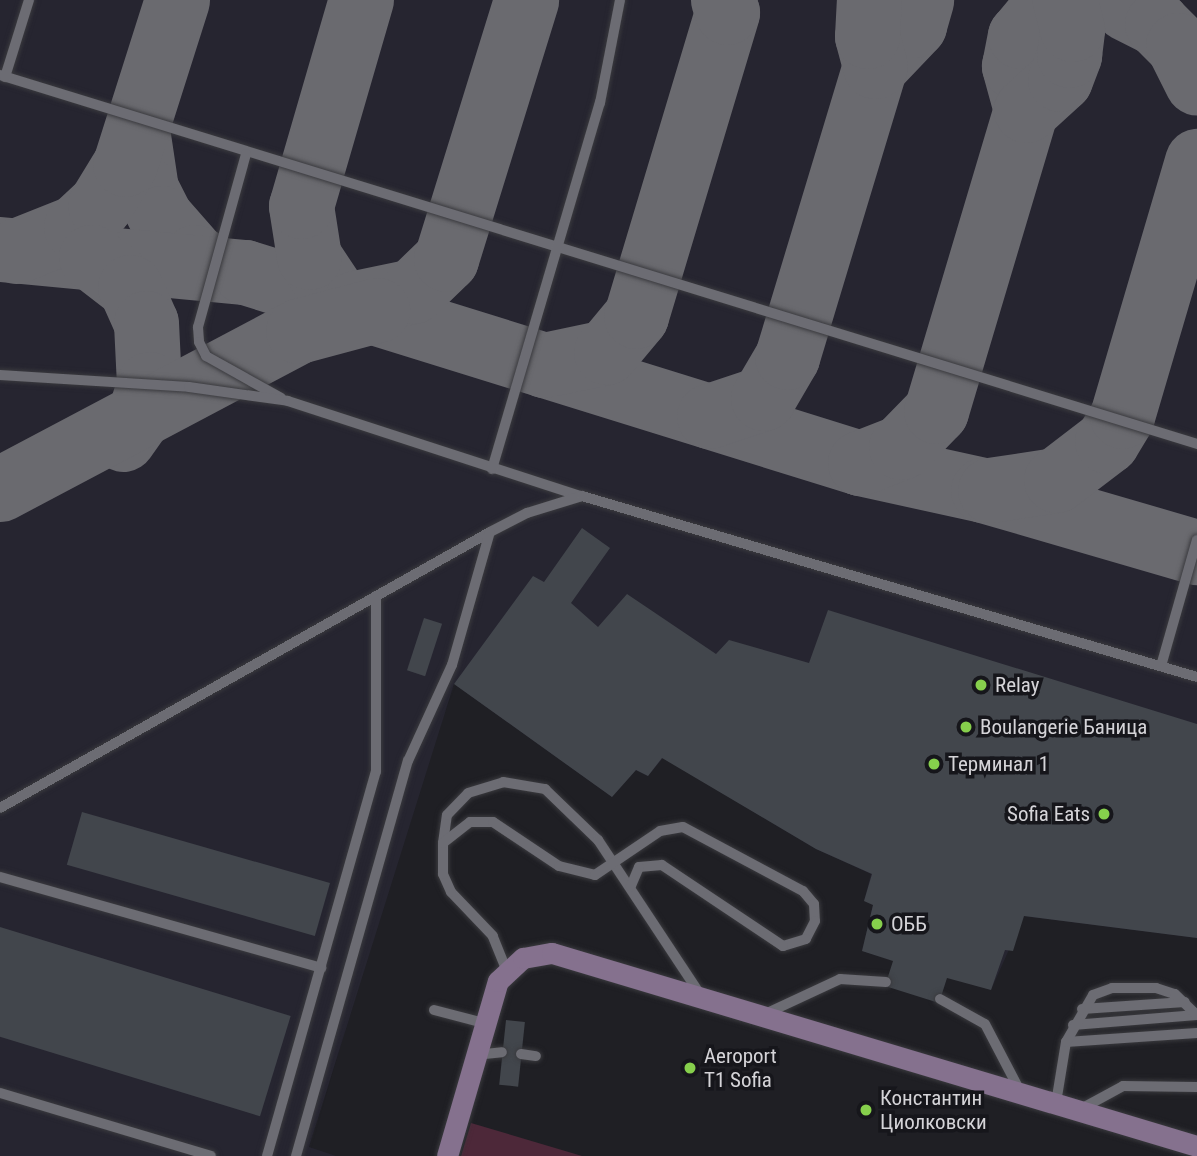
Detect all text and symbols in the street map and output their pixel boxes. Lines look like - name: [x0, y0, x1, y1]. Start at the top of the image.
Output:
- place label: Relay: [995, 672, 1039, 698]
- marker: Relay: [973, 677, 989, 693]
- place label: Boulangerie Баница: [980, 714, 1147, 740]
- marker: Boulangerie Баница: [958, 719, 974, 735]
- place label: Терминал 1: [948, 751, 1049, 777]
- marker: Терминал 1: [926, 756, 942, 772]
- place label: Sofia Eats: [1007, 801, 1090, 827]
- marker: Sofia Eats: [1096, 806, 1112, 822]
- place label: ОББ: [891, 911, 927, 937]
- marker: ОББ: [869, 916, 885, 932]
- place label: Aeroport T1 Sofia: [704, 1043, 777, 1093]
- marker: Aeroport T1 Sofia: [682, 1060, 698, 1076]
- place label: Константин Циолковски: [880, 1085, 987, 1135]
- marker: Константин Циолковски: [858, 1102, 874, 1118]

